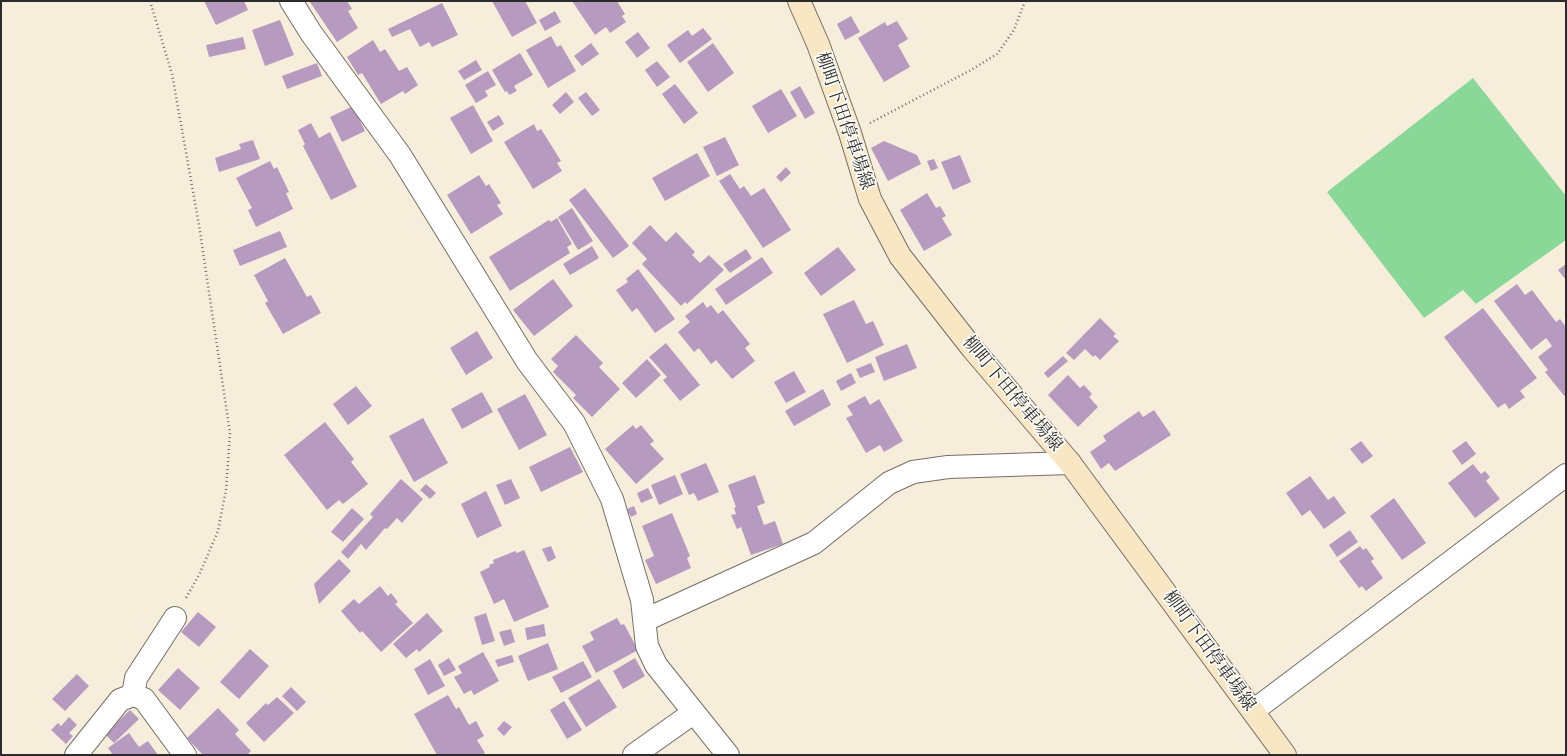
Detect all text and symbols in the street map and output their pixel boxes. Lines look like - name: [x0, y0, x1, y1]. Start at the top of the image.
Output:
- street label: 柳町下田停車場線: [810, 49, 878, 193]
- street label: 柳町下田停車場線: [957, 332, 1067, 456]
- street label: 柳町下田停車場線: [1158, 586, 1260, 716]

